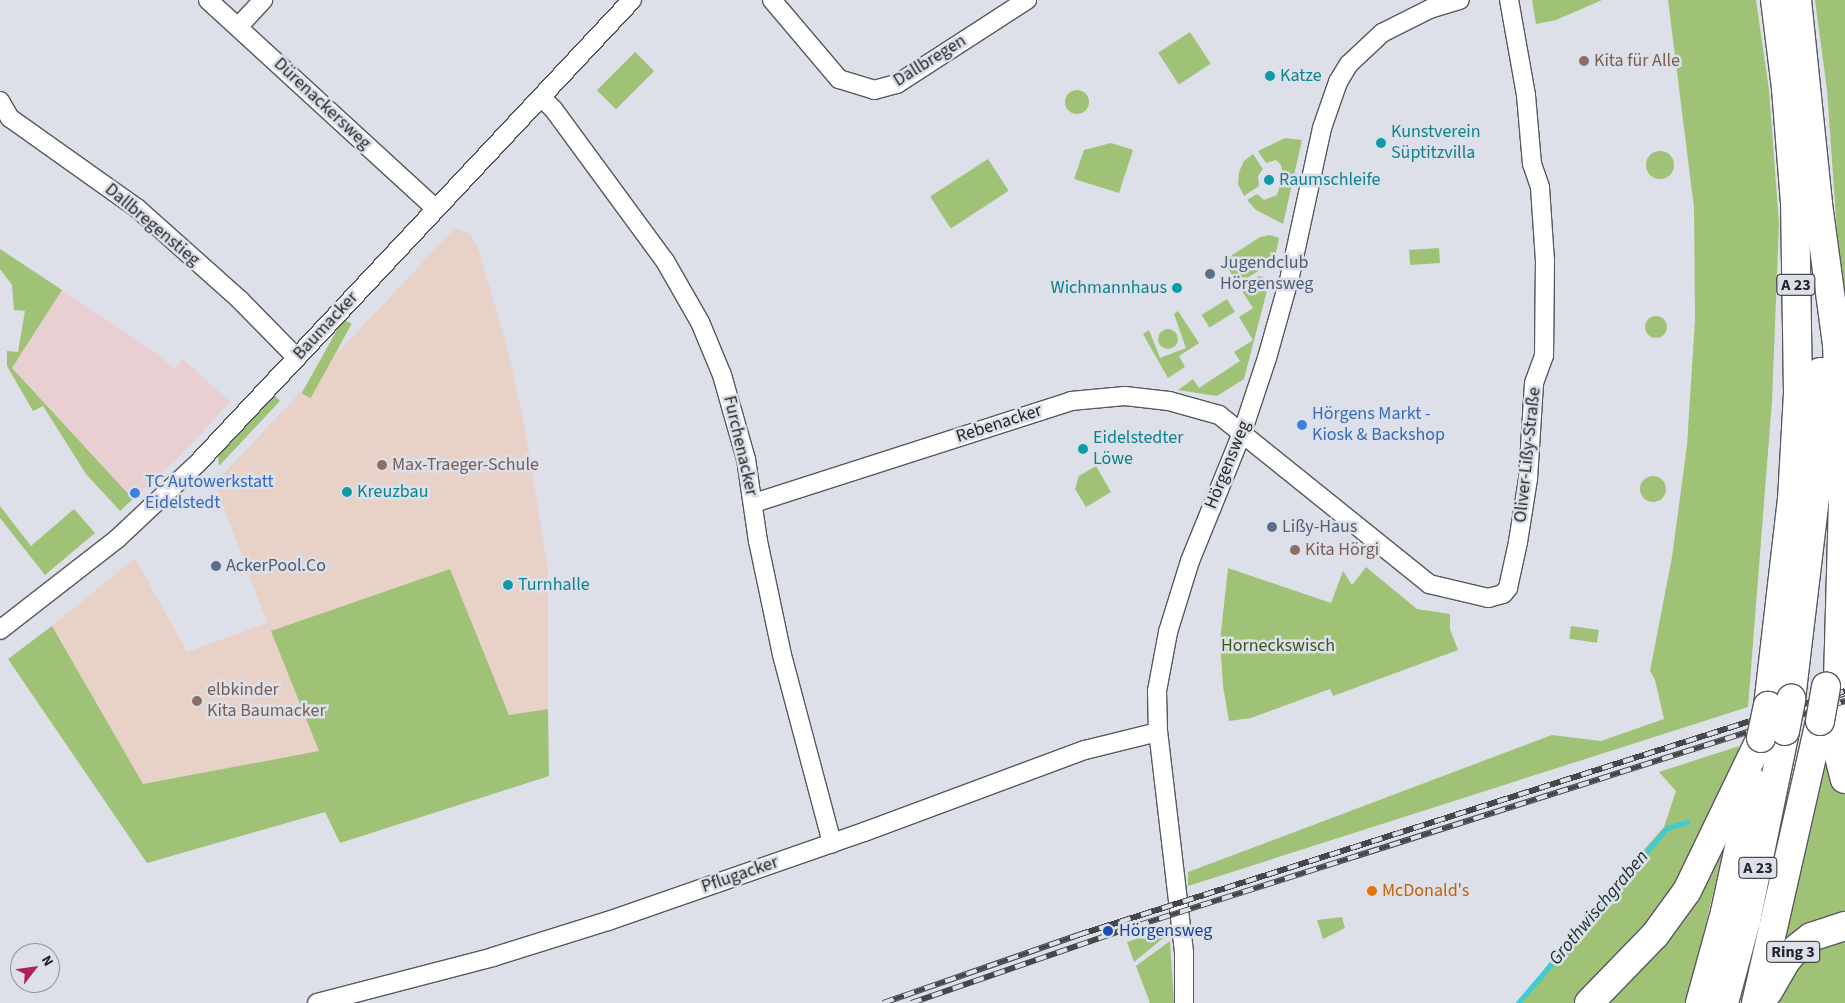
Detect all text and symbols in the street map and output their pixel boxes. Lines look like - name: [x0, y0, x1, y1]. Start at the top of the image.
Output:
- street label: Dallbregen: [890, 30, 970, 92]
- place label: Kita für Alle: [1594, 50, 1680, 72]
- street label: Dürenackersweg: [269, 54, 375, 154]
- marker: Kita für Alle: [1578, 55, 1590, 67]
- place label: Katze: [1280, 65, 1322, 87]
- marker: Katze: [1264, 70, 1276, 82]
- place label: Kunstverein Süptitzvilla: [1391, 122, 1481, 164]
- marker: Kunstverein Süptitzvilla: [1375, 137, 1387, 149]
- place label: Raumschleife: [1279, 169, 1380, 191]
- marker: Raumschleife: [1263, 174, 1275, 186]
- street label: Dallbregenstieg: [100, 179, 204, 271]
- place label: Jugendclub Hörgensweg: [1220, 253, 1313, 296]
- marker: Jugendclub Hörgensweg: [1204, 268, 1216, 280]
- road number: A 23: [1776, 272, 1816, 298]
- place label: Wichmannhaus: [1051, 277, 1167, 299]
- marker: Wichmannhaus: [1171, 282, 1183, 294]
- street label: Baumacker: [289, 287, 363, 365]
- street label: Oliver-Lißy-Straße: [1510, 386, 1546, 524]
- street label: Furchenacker: [718, 394, 762, 498]
- street label: Rebenacker: [953, 400, 1045, 448]
- place label: Hörgens Markt - Kiosk & Backshop: [1312, 404, 1445, 446]
- street label: Hörgensweg: [1200, 418, 1256, 512]
- marker: Hörgens Markt - Kiosk & Backshop: [1296, 419, 1308, 431]
- place label: Eidelstedter Löwe: [1093, 428, 1183, 470]
- marker: Eidelstedter Löwe: [1077, 443, 1089, 455]
- place label: Max-Traeger-Schule: [392, 454, 539, 476]
- marker: Max-Traeger-Schule: [376, 459, 388, 471]
- place label: TC Autowerkstatt Eidelstedt: [145, 472, 274, 514]
- place label: Kreuzbau: [357, 481, 428, 503]
- marker: Kreuzbau: [341, 486, 353, 498]
- marker: TC Autowerkstatt Eidelstedt: [129, 487, 141, 499]
- place label: Lißy-Haus: [1282, 516, 1357, 538]
- marker: Lißy-Haus: [1266, 521, 1278, 533]
- place label: Kita Hörgi: [1305, 539, 1379, 561]
- marker: Kita Hörgi: [1289, 544, 1301, 556]
- place label: AckerPool.Co: [226, 555, 326, 577]
- marker: AckerPool.Co: [210, 560, 222, 572]
- place label: Turnhalle: [518, 574, 590, 596]
- marker: Turnhalle: [502, 579, 514, 591]
- park label: Horneckswisch: [1221, 635, 1335, 657]
- place label: elbkinder Kita Baumacker: [207, 680, 326, 722]
- marker: elbkinder Kita Baumacker: [191, 695, 203, 707]
- water label: Grothwischgraben: [1544, 846, 1654, 970]
- street label: Pflugacker: [699, 852, 781, 898]
- road number: A 23: [1738, 854, 1778, 881]
- place label: McDonald's: [1382, 880, 1469, 902]
- marker: McDonald's: [1366, 885, 1378, 897]
- place label: Hörgensweg: [1119, 920, 1212, 942]
- marker: Hörgensweg: [1101, 924, 1115, 938]
- road number: Ring 3: [1766, 939, 1820, 966]
- north arrow: [10, 943, 60, 993]
- text: N: [36, 952, 58, 970]

